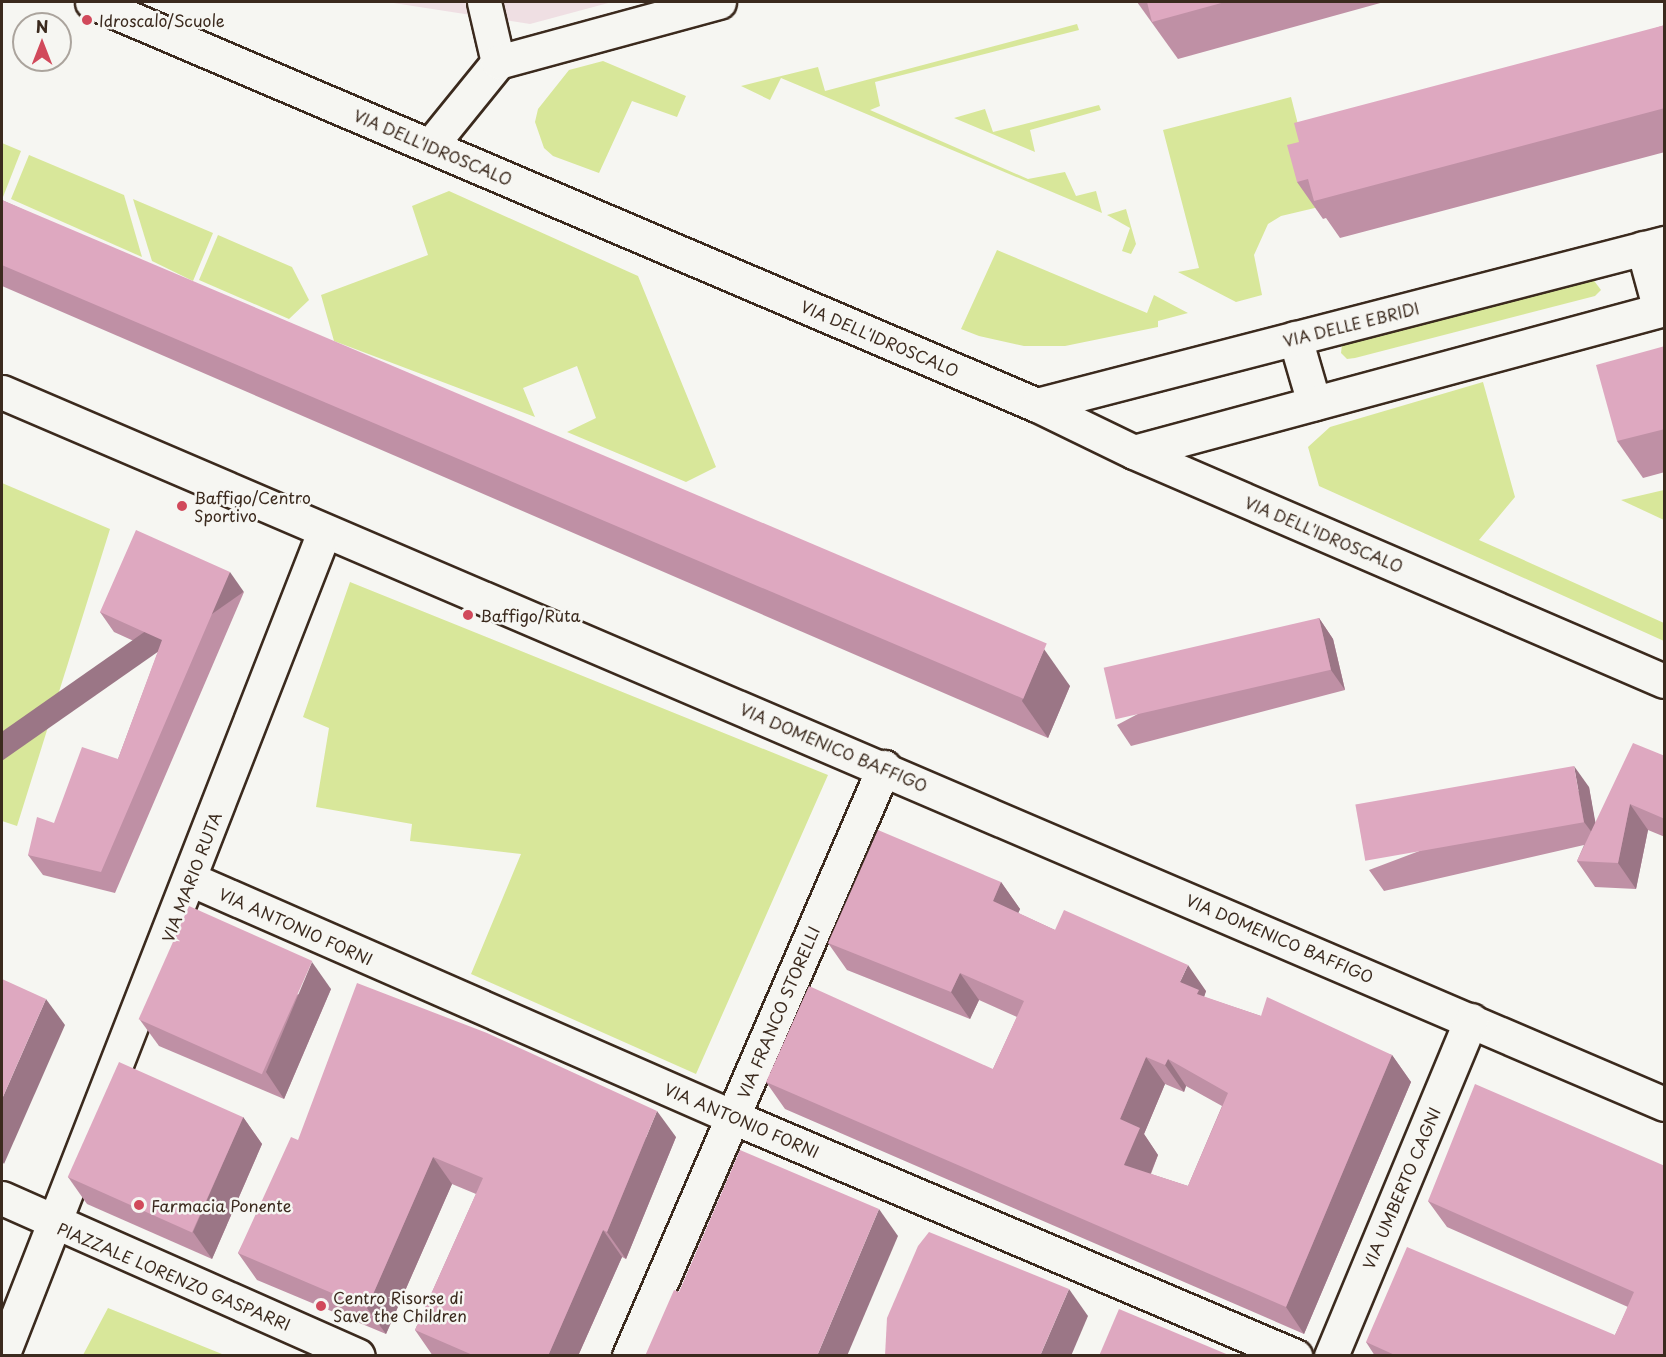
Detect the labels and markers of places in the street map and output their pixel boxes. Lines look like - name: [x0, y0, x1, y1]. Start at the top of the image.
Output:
- place label: Idroscalo/Scuole: [99, 10, 225, 30]
- marker: Idroscalo/Scuole: [80, 13, 94, 27]
- place label: Baffigo/Centro Sportivo: [194, 487, 311, 525]
- marker: Baffigo/Centro Sportivo: [175, 499, 189, 513]
- place label: Baffigo/Ruta: [480, 605, 581, 625]
- marker: Baffigo/Ruta: [461, 608, 475, 622]
- place label: Farmacia Ponente: [151, 1195, 291, 1215]
- marker: Farmacia Ponente: [132, 1198, 146, 1212]
- place label: Centro Risorse di Save the Children: [333, 1287, 468, 1325]
- marker: Centro Risorse di Save the Children: [314, 1299, 328, 1313]

